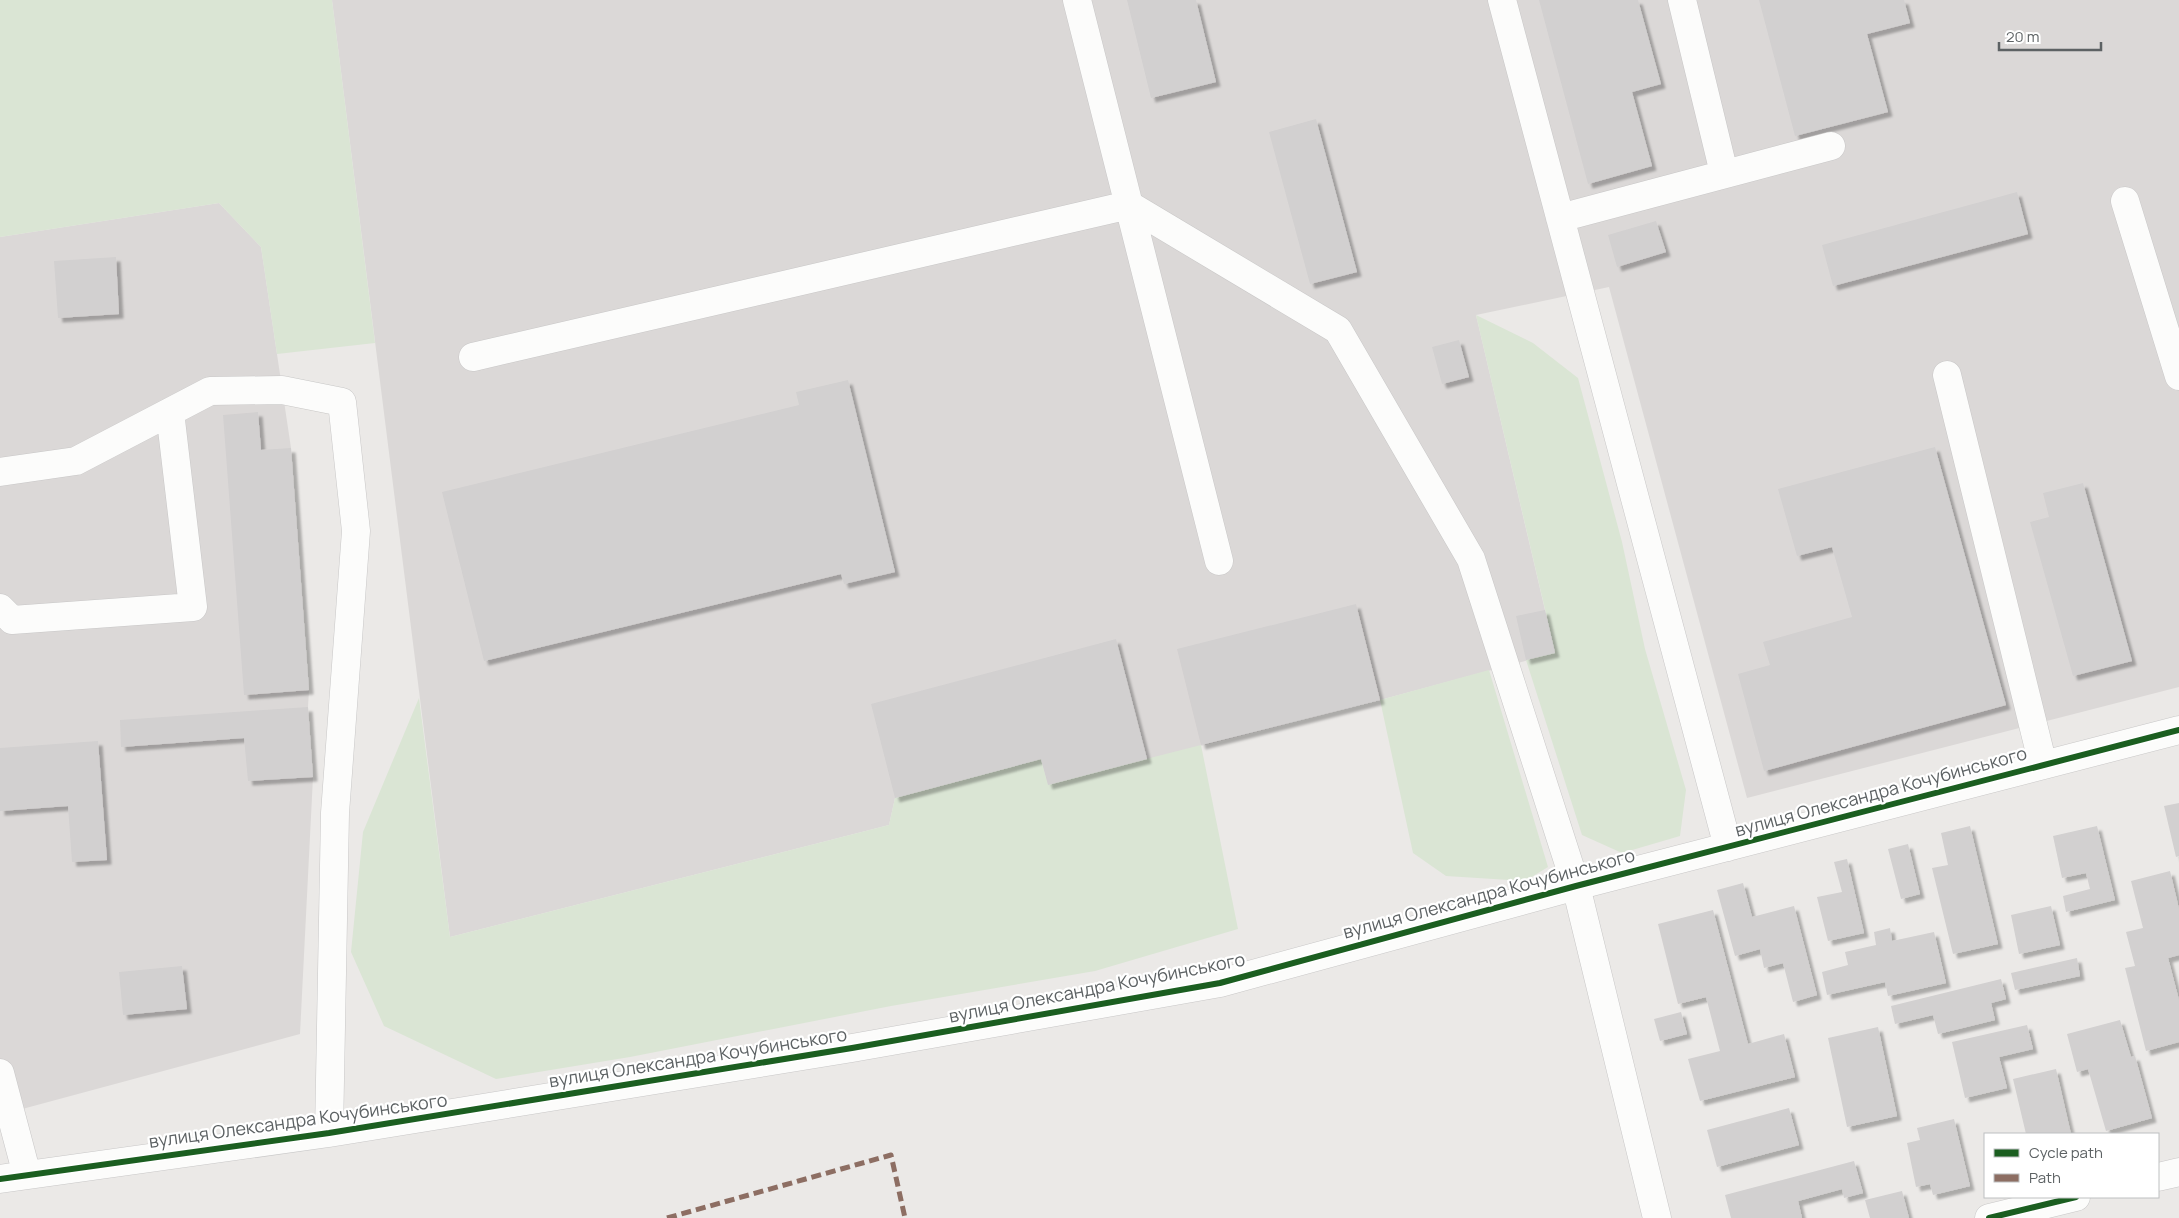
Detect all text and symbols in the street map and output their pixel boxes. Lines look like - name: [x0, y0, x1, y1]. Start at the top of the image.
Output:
- scale bar: [1999, 20, 2102, 52]
- text: 20 m: [2006, 26, 2039, 47]
- street label: вулиця Олександра Кочубинського: [1732, 740, 2029, 842]
- street label: вулиця Олександра Кочубинського: [1340, 842, 1637, 944]
- street label: вулиця Олександра Кочубинського: [947, 946, 1247, 1028]
- street label: вулиця Олександра Кочубинського: [547, 1022, 849, 1092]
- street label: вулиця Олександра Кочубинського: [147, 1087, 449, 1153]
- legend: [1984, 1133, 2159, 1198]
- text: Cycle path: [2029, 1142, 2103, 1163]
- text: Path: [2029, 1167, 2061, 1188]

